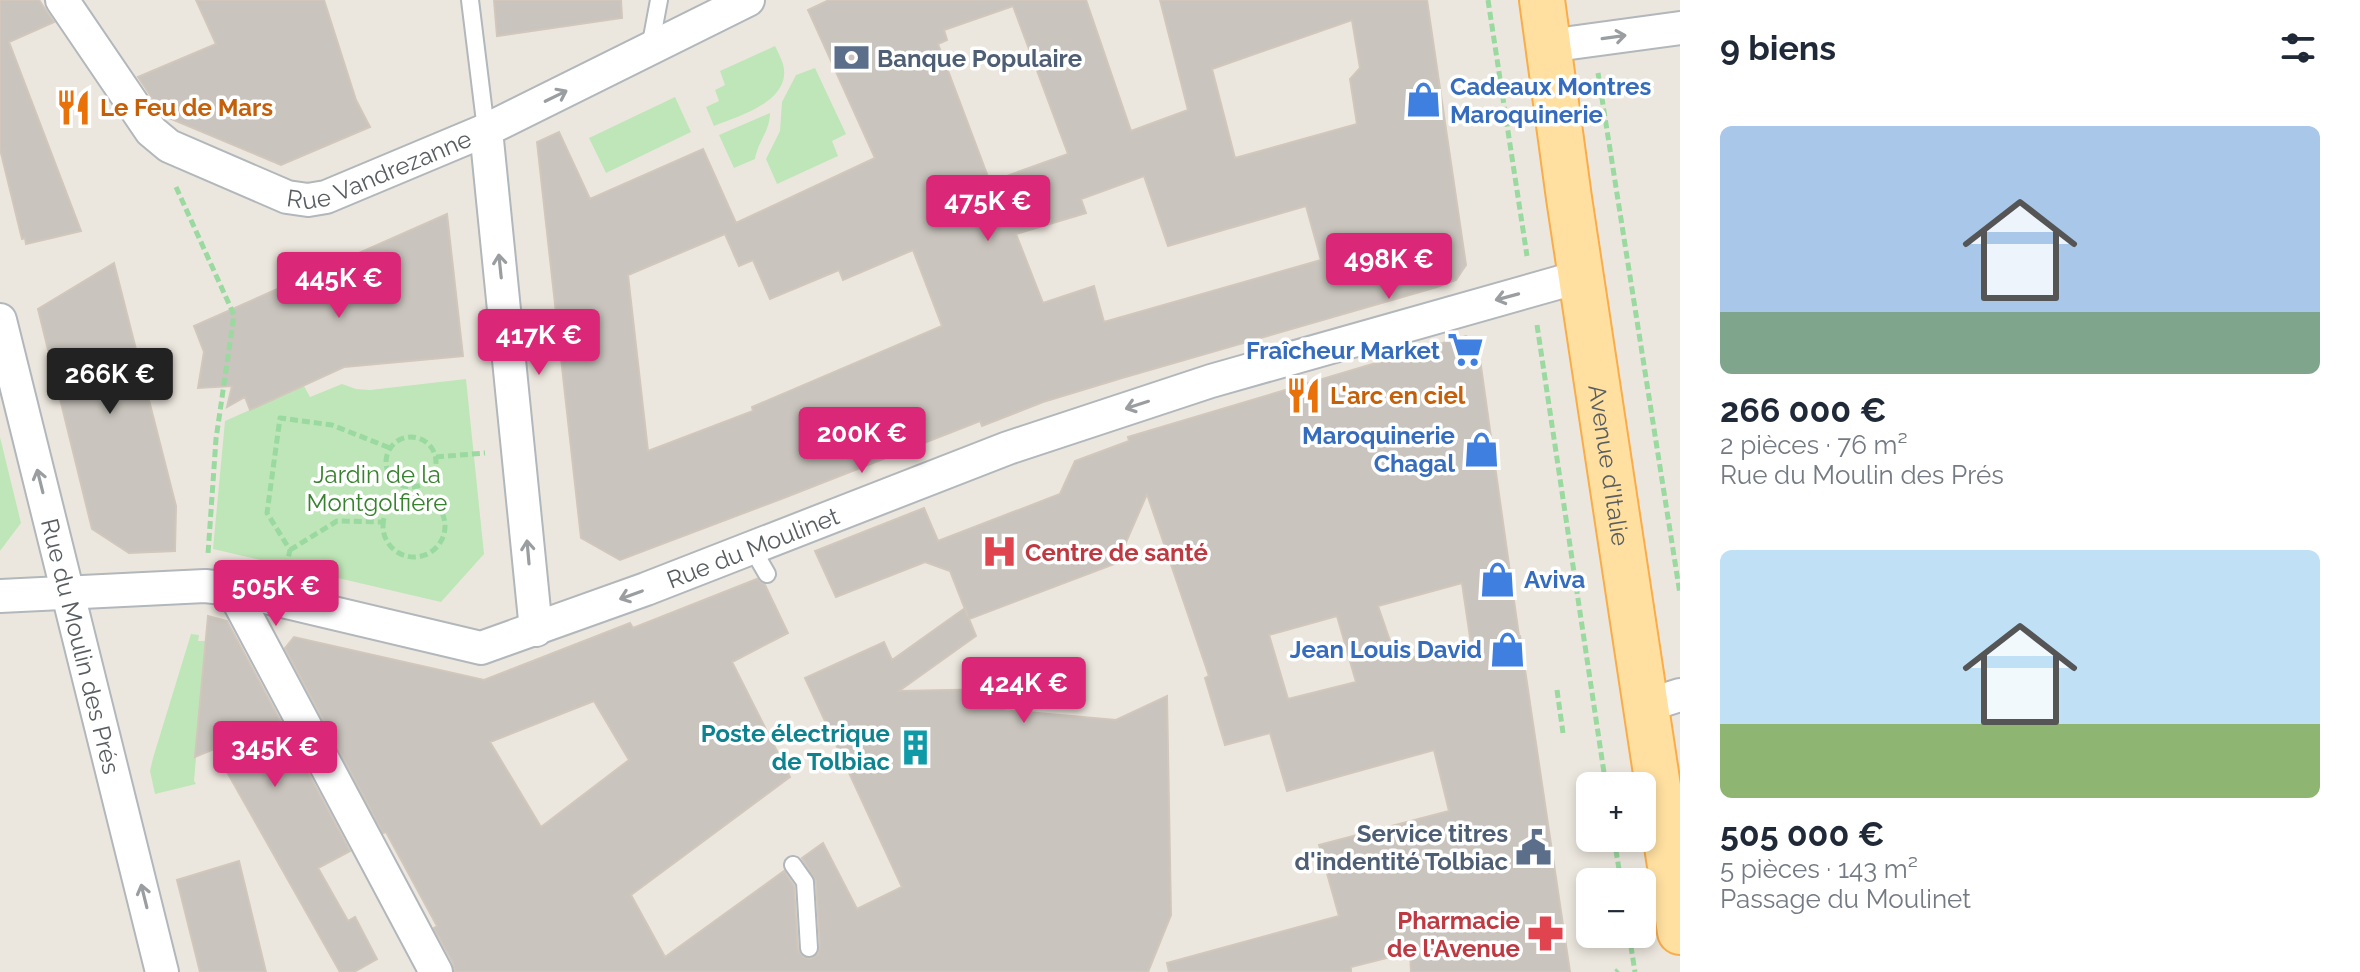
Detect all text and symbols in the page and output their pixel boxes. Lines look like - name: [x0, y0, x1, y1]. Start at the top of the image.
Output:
- icon: filters: [2276, 26, 2320, 70]
- text: 9 biens: [1720, 28, 1836, 68]
- one-way arrow: [1601, 29, 1626, 44]
- bank icon: Banque Populaire: [832, 39, 870, 77]
- place label: Banque Populaire: [877, 44, 1082, 73]
- place label: Cadeaux Montres Maroquinerie: [1450, 72, 1651, 129]
- shop icon: Cadeaux Montres Maroquinerie: [1405, 81, 1443, 119]
- restaurant icon: Le Feu de Mars: [55, 88, 93, 126]
- one-way arrow: [544, 88, 568, 103]
- place label: Le Feu de Mars: [100, 93, 273, 122]
- street label: Rue Vandrezanne: [285, 123, 475, 215]
- pin: 475K €: [923, 175, 1053, 243]
- icon: home: [1948, 178, 2092, 322]
- text: 475K €: [944, 186, 1032, 216]
- pin: 498K €: [1324, 233, 1454, 301]
- text: 498K €: [1344, 244, 1434, 274]
- pin: 445K €: [274, 252, 404, 320]
- one-way arrow: [492, 253, 507, 279]
- text: 445K €: [295, 263, 383, 293]
- one-way arrow: [1495, 290, 1521, 305]
- pin: 417K €: [474, 309, 604, 377]
- text: 417K €: [496, 320, 582, 350]
- supermarket icon: Fraîcheur Market: [1447, 331, 1485, 369]
- place label: Fraîcheur Market: [1246, 336, 1440, 365]
- pin: 266K €: [45, 348, 175, 416]
- text: 266K €: [65, 359, 155, 389]
- restaurant icon: L'arc en ciel: [1285, 376, 1323, 414]
- place label: L'arc en ciel: [1330, 381, 1466, 410]
- street label: Avenue d'Italie: [1583, 382, 1636, 548]
- text: 266 000 €: [1720, 390, 1887, 430]
- one-way arrow: [1124, 399, 1149, 414]
- pin: 200K €: [797, 407, 927, 475]
- text: 200K €: [817, 418, 907, 448]
- place label: Maroquinerie Chagal: [1302, 421, 1455, 478]
- shop icon: Maroquinerie Chagal: [1462, 430, 1500, 468]
- text: 2 pièces · 76 m²: [1720, 430, 1908, 460]
- park label: Jardin de la Montgolfière: [307, 460, 447, 517]
- text: Rue du Moulin des Prés: [1720, 460, 2004, 490]
- one-way arrow: [31, 469, 46, 495]
- street label: Rue du Moulinet: [662, 501, 843, 594]
- street label: Rue du Moulin des Prés: [35, 515, 127, 777]
- hospital icon: Centre de santé: [980, 533, 1018, 571]
- place label: Centre de santé: [1025, 538, 1208, 567]
- one-way arrow: [520, 539, 535, 566]
- pin: 505K €: [211, 560, 341, 628]
- shop icon: Aviva: [1479, 560, 1517, 598]
- place label: Aviva: [1524, 565, 1586, 594]
- text: 505K €: [232, 571, 320, 601]
- one-way arrow: [619, 588, 644, 603]
- icon: home: [1948, 602, 2092, 746]
- shop icon: Jean Louis David: [1489, 630, 1527, 668]
- place label: Jean Louis David: [1290, 635, 1482, 664]
- pin: 424K €: [959, 657, 1089, 725]
- text: 424K €: [980, 668, 1068, 698]
- place label: Poste électrique de Tolbiac: [701, 719, 890, 776]
- pin: 345K €: [210, 721, 340, 789]
- building icon: Poste électrique de Tolbiac: [897, 728, 935, 766]
- text: 345K €: [231, 732, 319, 762]
- map controls: [1576, 772, 1656, 948]
- button: +: [1576, 772, 1656, 852]
- text: 505 000 €: [1720, 814, 1885, 854]
- place label: Service titres d'indentité Tolbiac: [1295, 819, 1508, 876]
- public building icon: Service titres d'indentité Tolbiac: [1515, 828, 1553, 866]
- text: 5 pièces · 143 m²: [1720, 854, 1918, 884]
- button: −: [1576, 868, 1656, 948]
- one-way arrow: [135, 884, 150, 910]
- text: Passage du Moulinet: [1720, 884, 1971, 914]
- place label: Pharmacie de l'Avenue: [1387, 906, 1520, 963]
- pharmacy icon: Pharmacie de l'Avenue: [1527, 915, 1565, 953]

